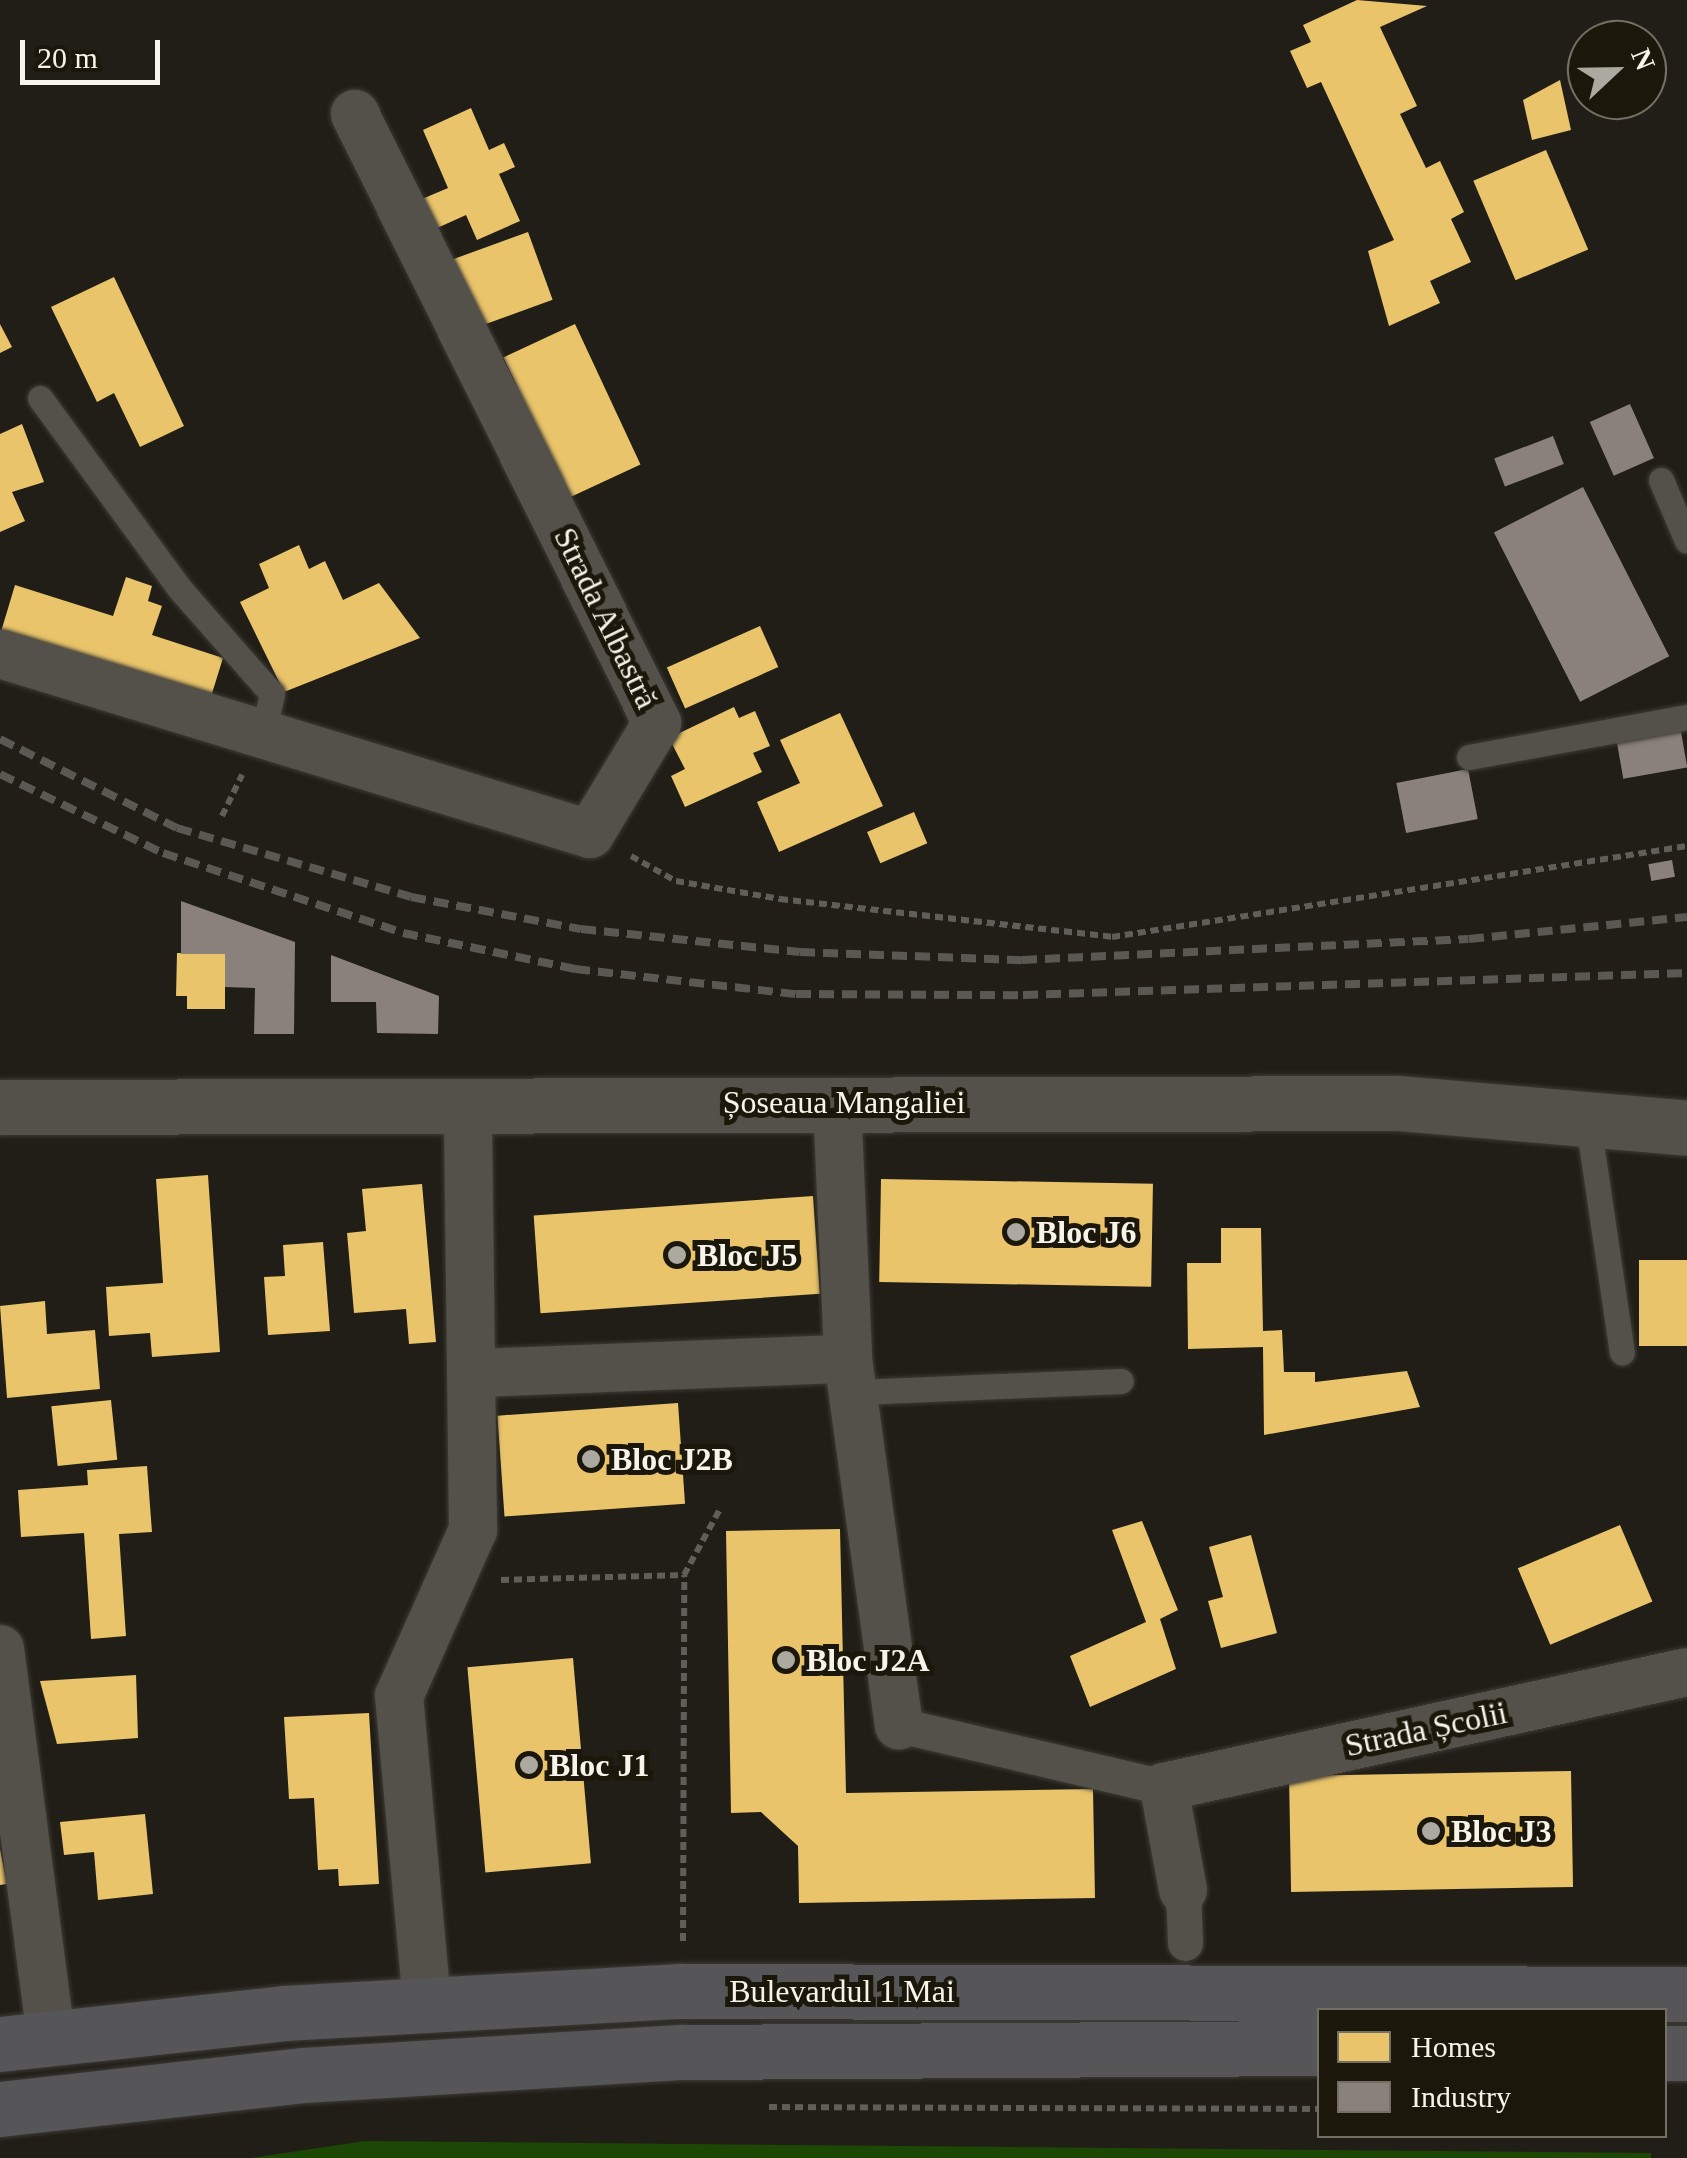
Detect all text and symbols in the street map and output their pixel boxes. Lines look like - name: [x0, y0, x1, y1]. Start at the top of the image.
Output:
- scale bar: [25, 20, 165, 82]
- north arrow: [1567, 20, 1667, 120]
- text: 20 m: [37, 41, 98, 74]
- text: N: [1625, 44, 1662, 75]
- street label: Strada Albastră: [545, 521, 667, 715]
- street label: Șoseaua Mangaliei: [723, 1083, 965, 1121]
- place label: Bloc J6: [1036, 1213, 1136, 1251]
- marker: Bloc J6: [1005, 1221, 1027, 1243]
- place label: Bloc J5: [697, 1236, 797, 1274]
- marker: Bloc J5: [666, 1244, 688, 1266]
- place label: Bloc J2B: [611, 1440, 733, 1478]
- marker: Bloc J2B: [580, 1448, 602, 1470]
- place label: Bloc J2A: [806, 1641, 930, 1679]
- marker: Bloc J2A: [775, 1649, 797, 1671]
- street label: Strada Școlii: [1342, 1693, 1510, 1765]
- place label: Bloc J1: [549, 1746, 649, 1784]
- marker: Bloc J1: [518, 1754, 540, 1776]
- place label: Bloc J3: [1451, 1812, 1551, 1850]
- marker: Bloc J3: [1420, 1820, 1442, 1842]
- street label: Bulevardul 1 Mai: [729, 1972, 955, 2010]
- legend: [1317, 2008, 1667, 2138]
- text: Homes: [1411, 2030, 1496, 2063]
- text: Industry: [1411, 2080, 1511, 2113]

